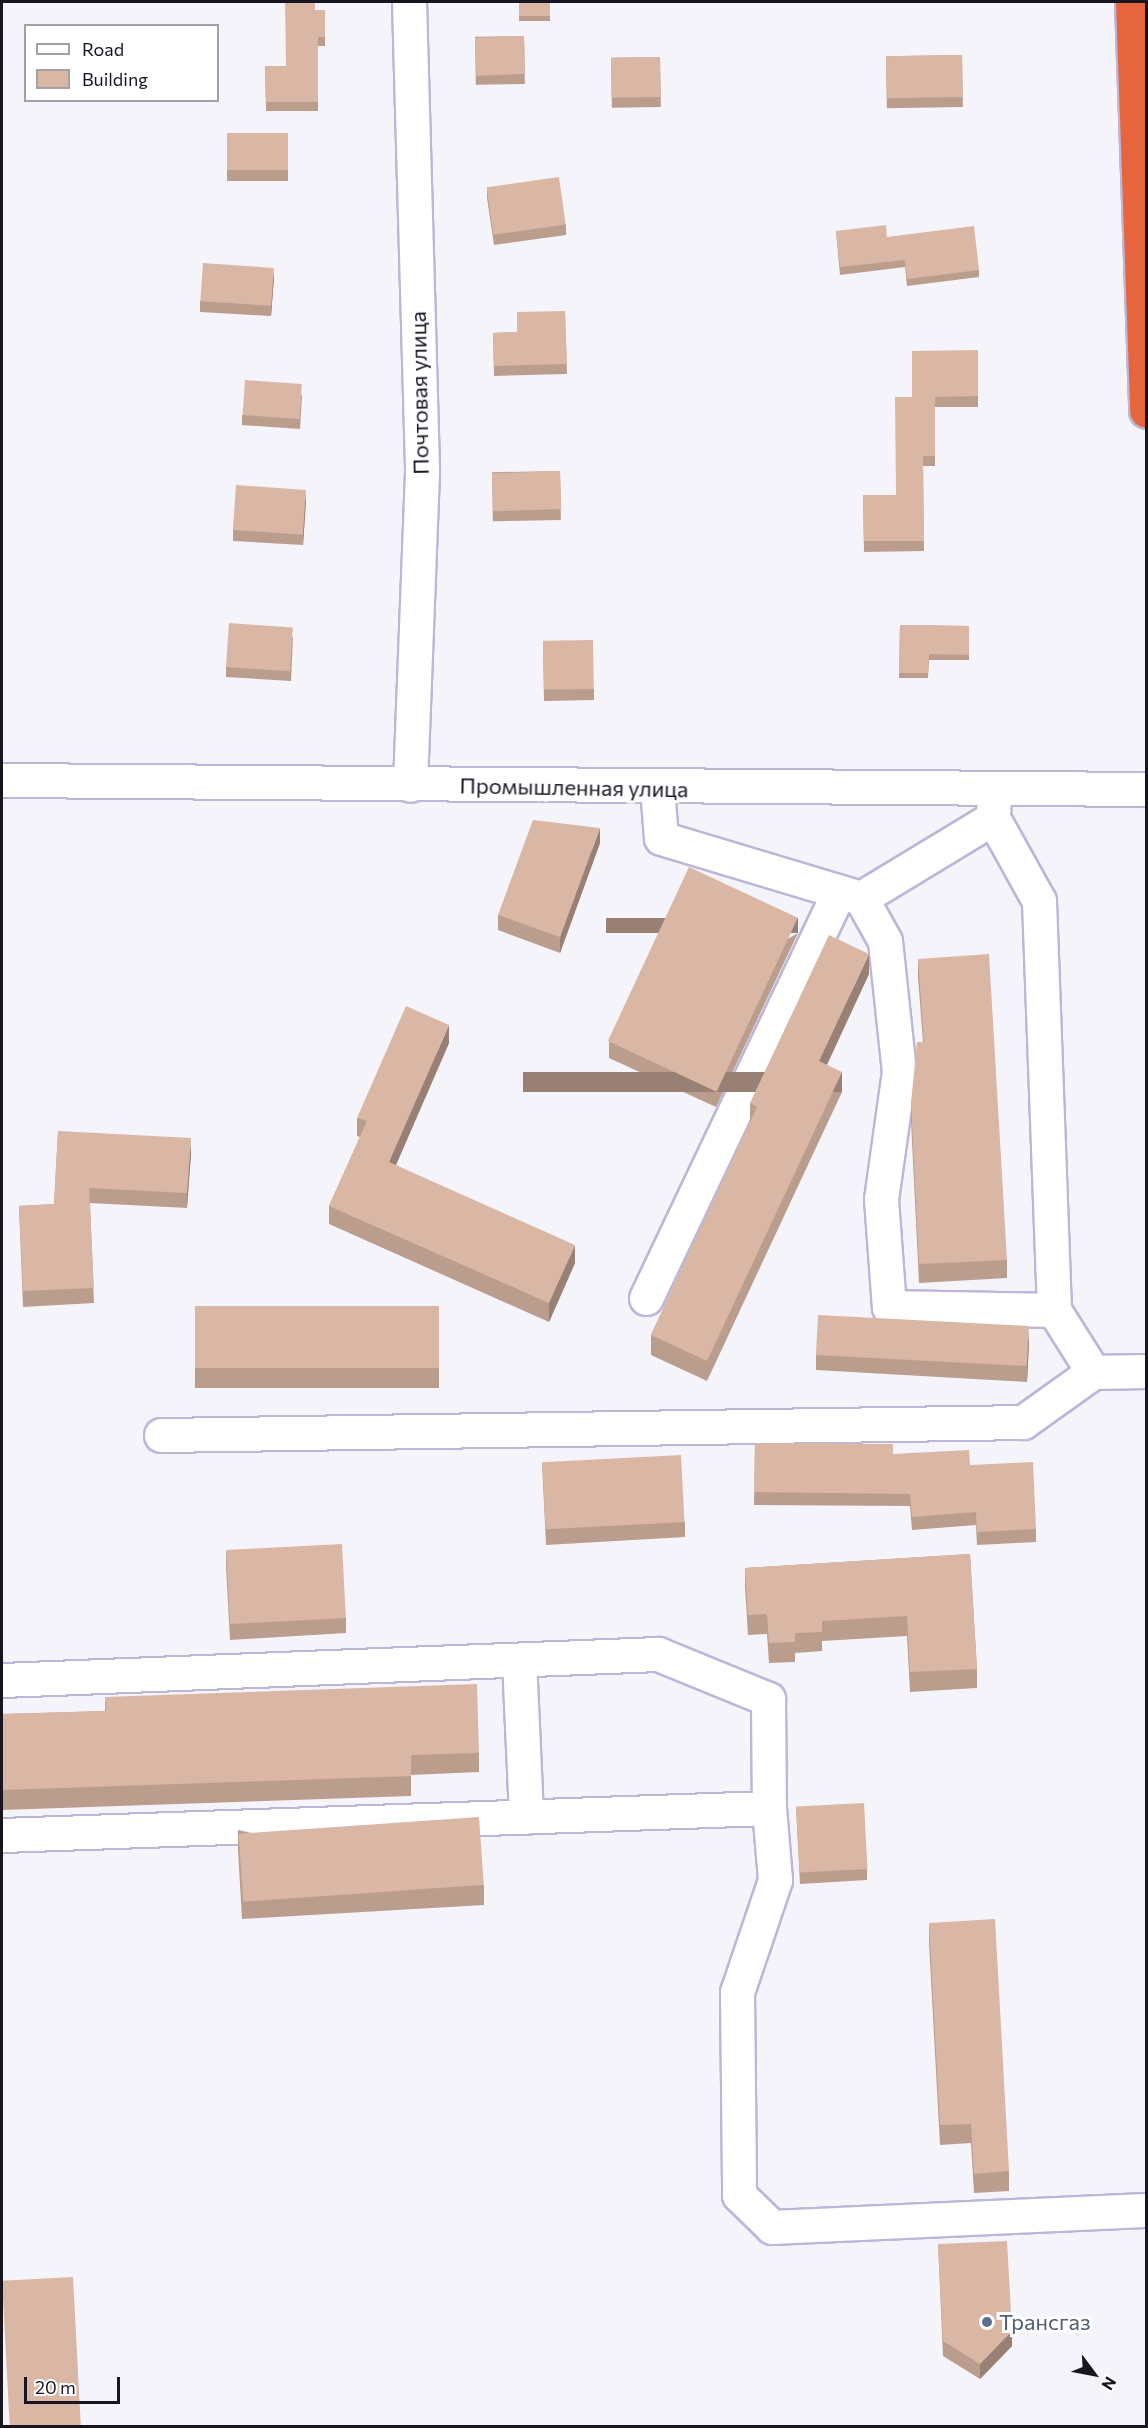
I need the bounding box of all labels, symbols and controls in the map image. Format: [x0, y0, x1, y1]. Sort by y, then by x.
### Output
legend [24, 24, 219, 102]
text: Road [82, 38, 124, 60]
text: Building [82, 68, 148, 90]
street label: Почтовая улица [404, 311, 434, 475]
street label: Промышленная улица [459, 772, 689, 802]
place label: Трансгаз [999, 2309, 1091, 2335]
marker: Трансгаз [980, 2315, 994, 2329]
north arrow [1064, 2344, 1124, 2404]
scale bar [27, 2365, 123, 2403]
text: N [1098, 2374, 1121, 2394]
text: 20 m [35, 2376, 76, 2398]

